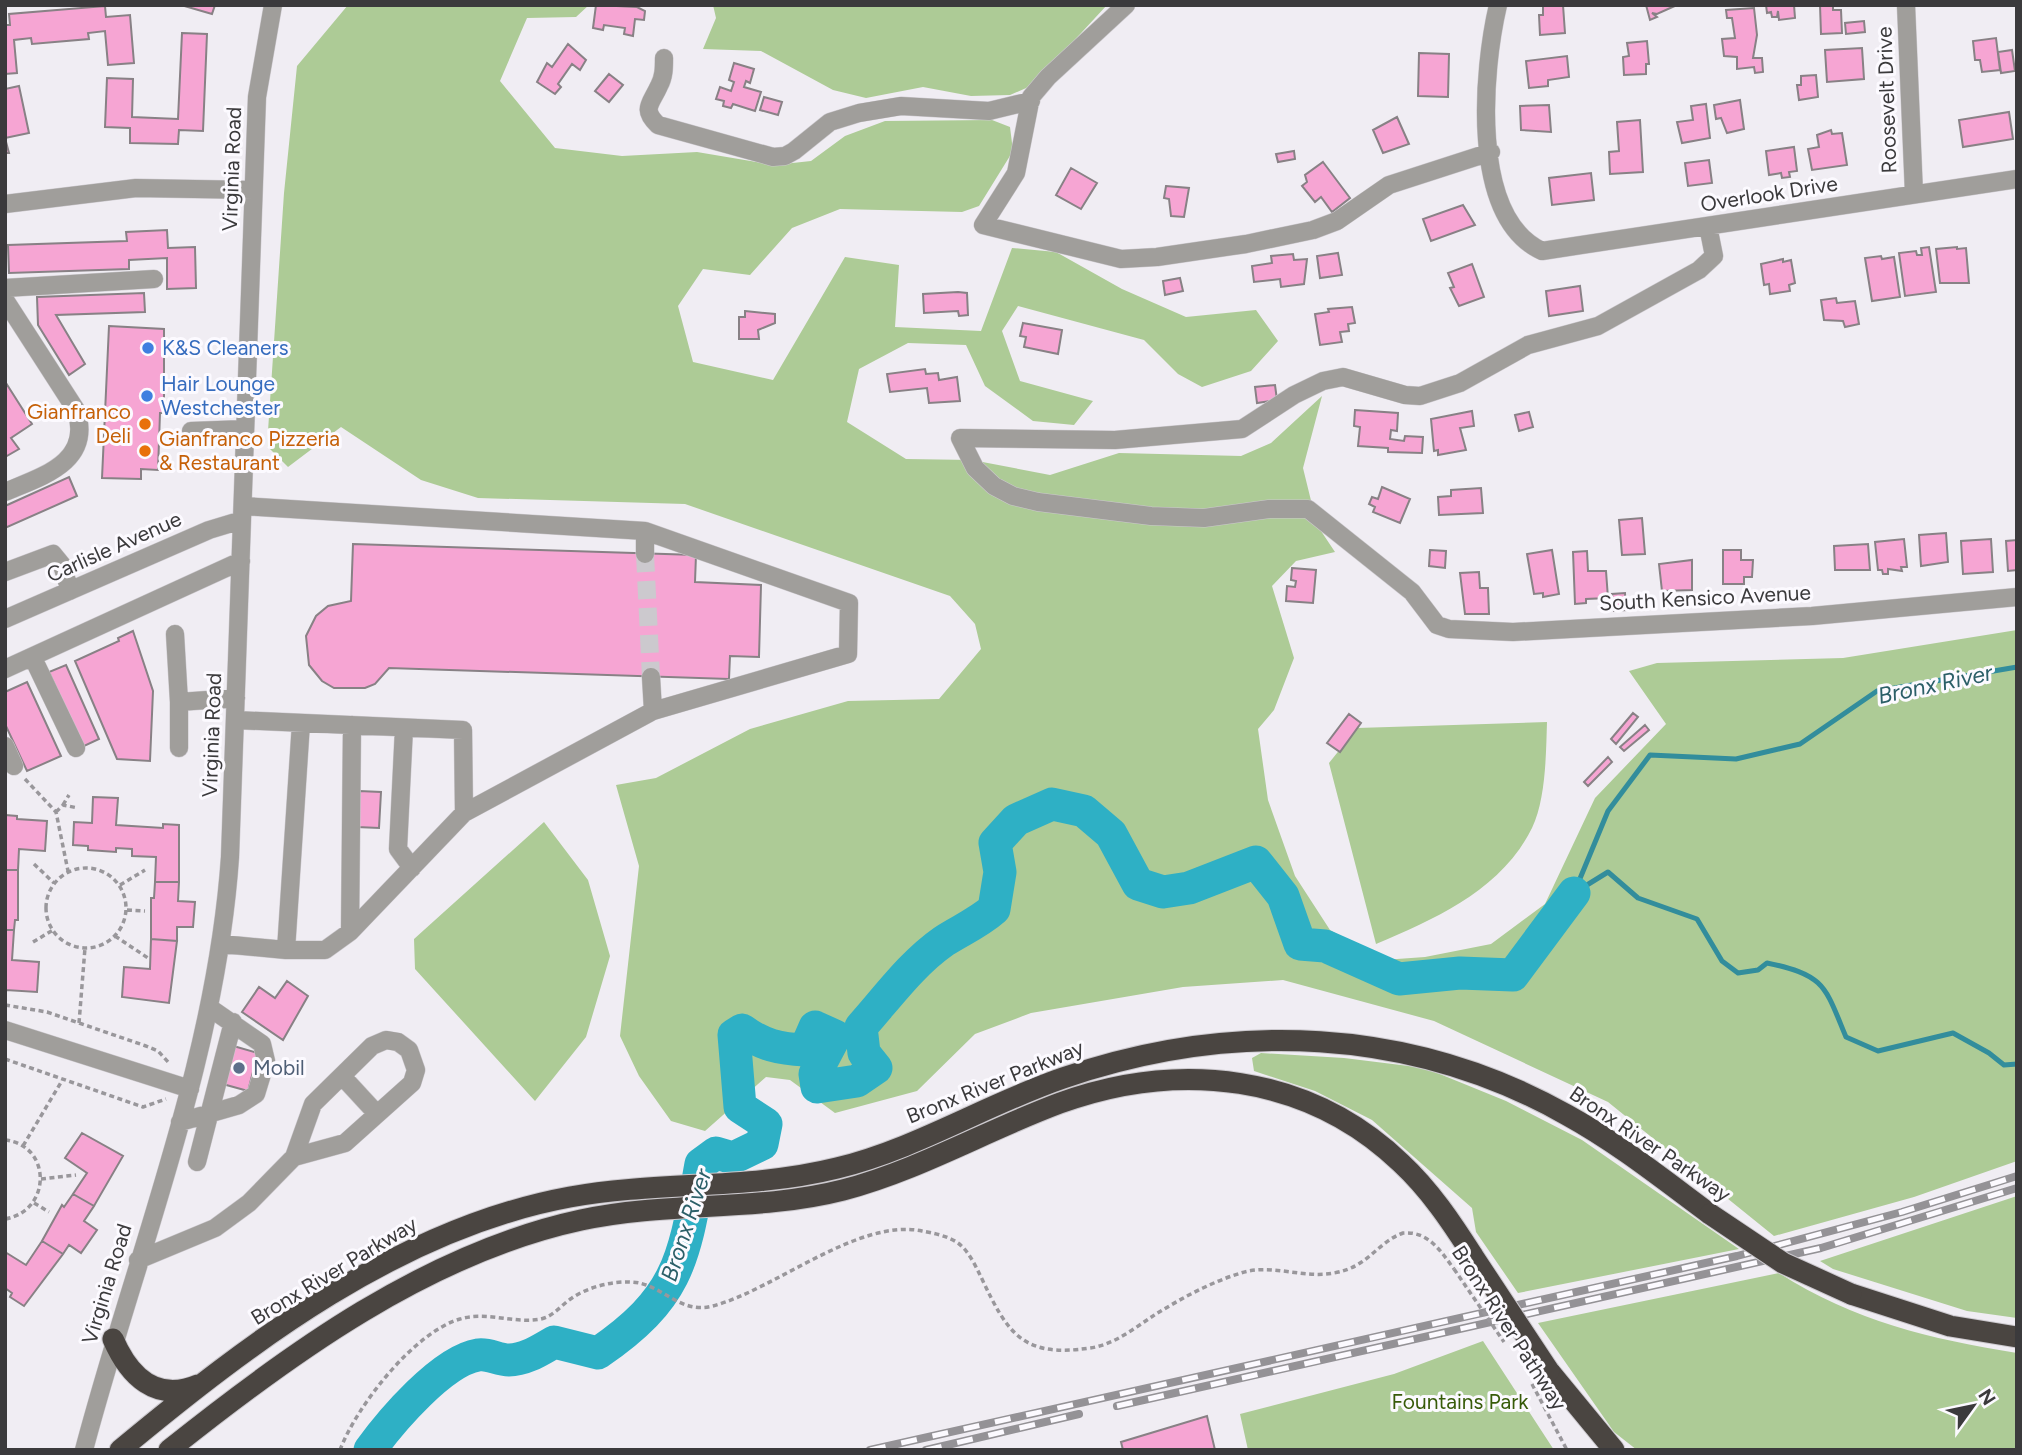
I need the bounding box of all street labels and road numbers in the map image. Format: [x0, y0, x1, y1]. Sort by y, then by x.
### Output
street label: Roosevelt Drive [1871, 26, 1902, 174]
street label: Virginia Road [217, 106, 246, 232]
street label: Overlook Drive [1699, 170, 1839, 217]
street label: Carlisle Avenue [43, 506, 185, 587]
street label: South Kensico Avenue [1599, 579, 1811, 616]
street label: Virginia Road [197, 672, 226, 798]
street label: Bronx River Parkway [902, 1035, 1087, 1129]
street label: Bronx River Parkway [1565, 1080, 1736, 1207]
street label: Bronx River Parkway [246, 1211, 421, 1330]
street label: Virginia Road [76, 1221, 137, 1347]
street label: Bronx River Pathway [1447, 1241, 1572, 1415]

